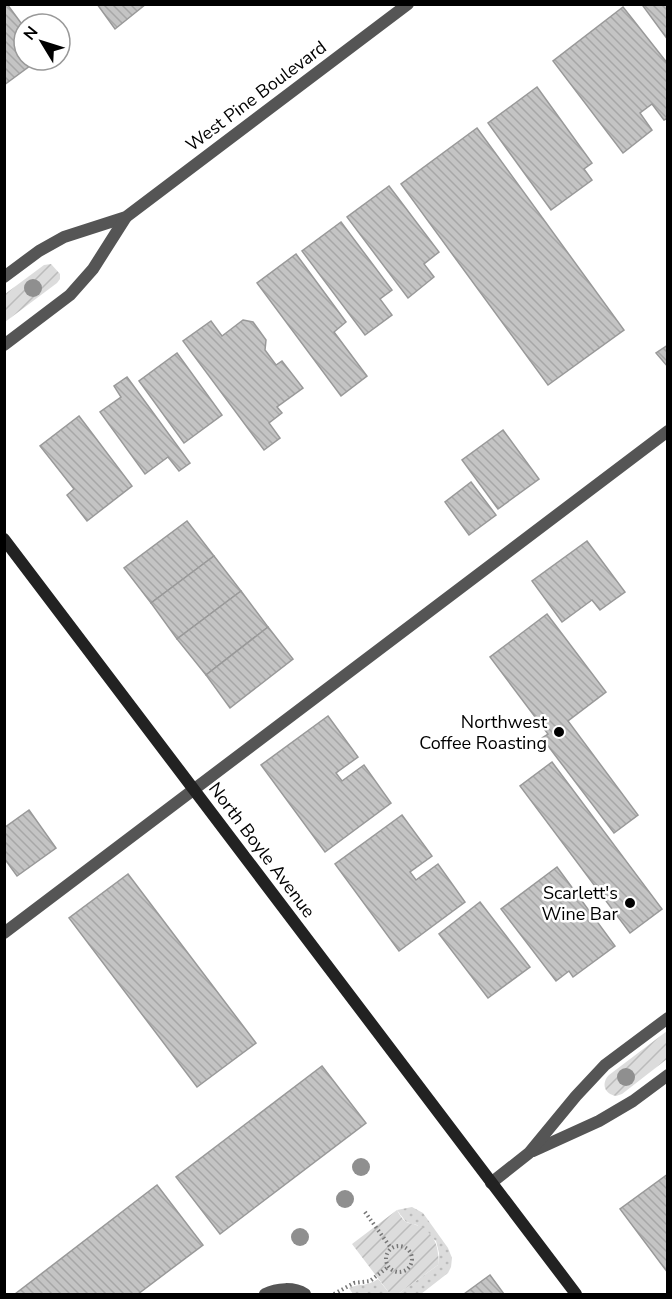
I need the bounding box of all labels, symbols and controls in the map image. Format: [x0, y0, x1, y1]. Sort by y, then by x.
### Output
north arrow [12, 12, 72, 72]
text: N [19, 22, 43, 45]
street label: West Pine Boulevard [181, 35, 331, 157]
place label: Northwest Coffee Roasting [419, 710, 548, 755]
marker: Northwest Coffee Roasting [552, 725, 566, 739]
street label: North Boyle Avenue [203, 778, 321, 922]
place label: Scarlett's Wine Bar [541, 881, 619, 926]
marker: Scarlett's Wine Bar [623, 896, 637, 910]

